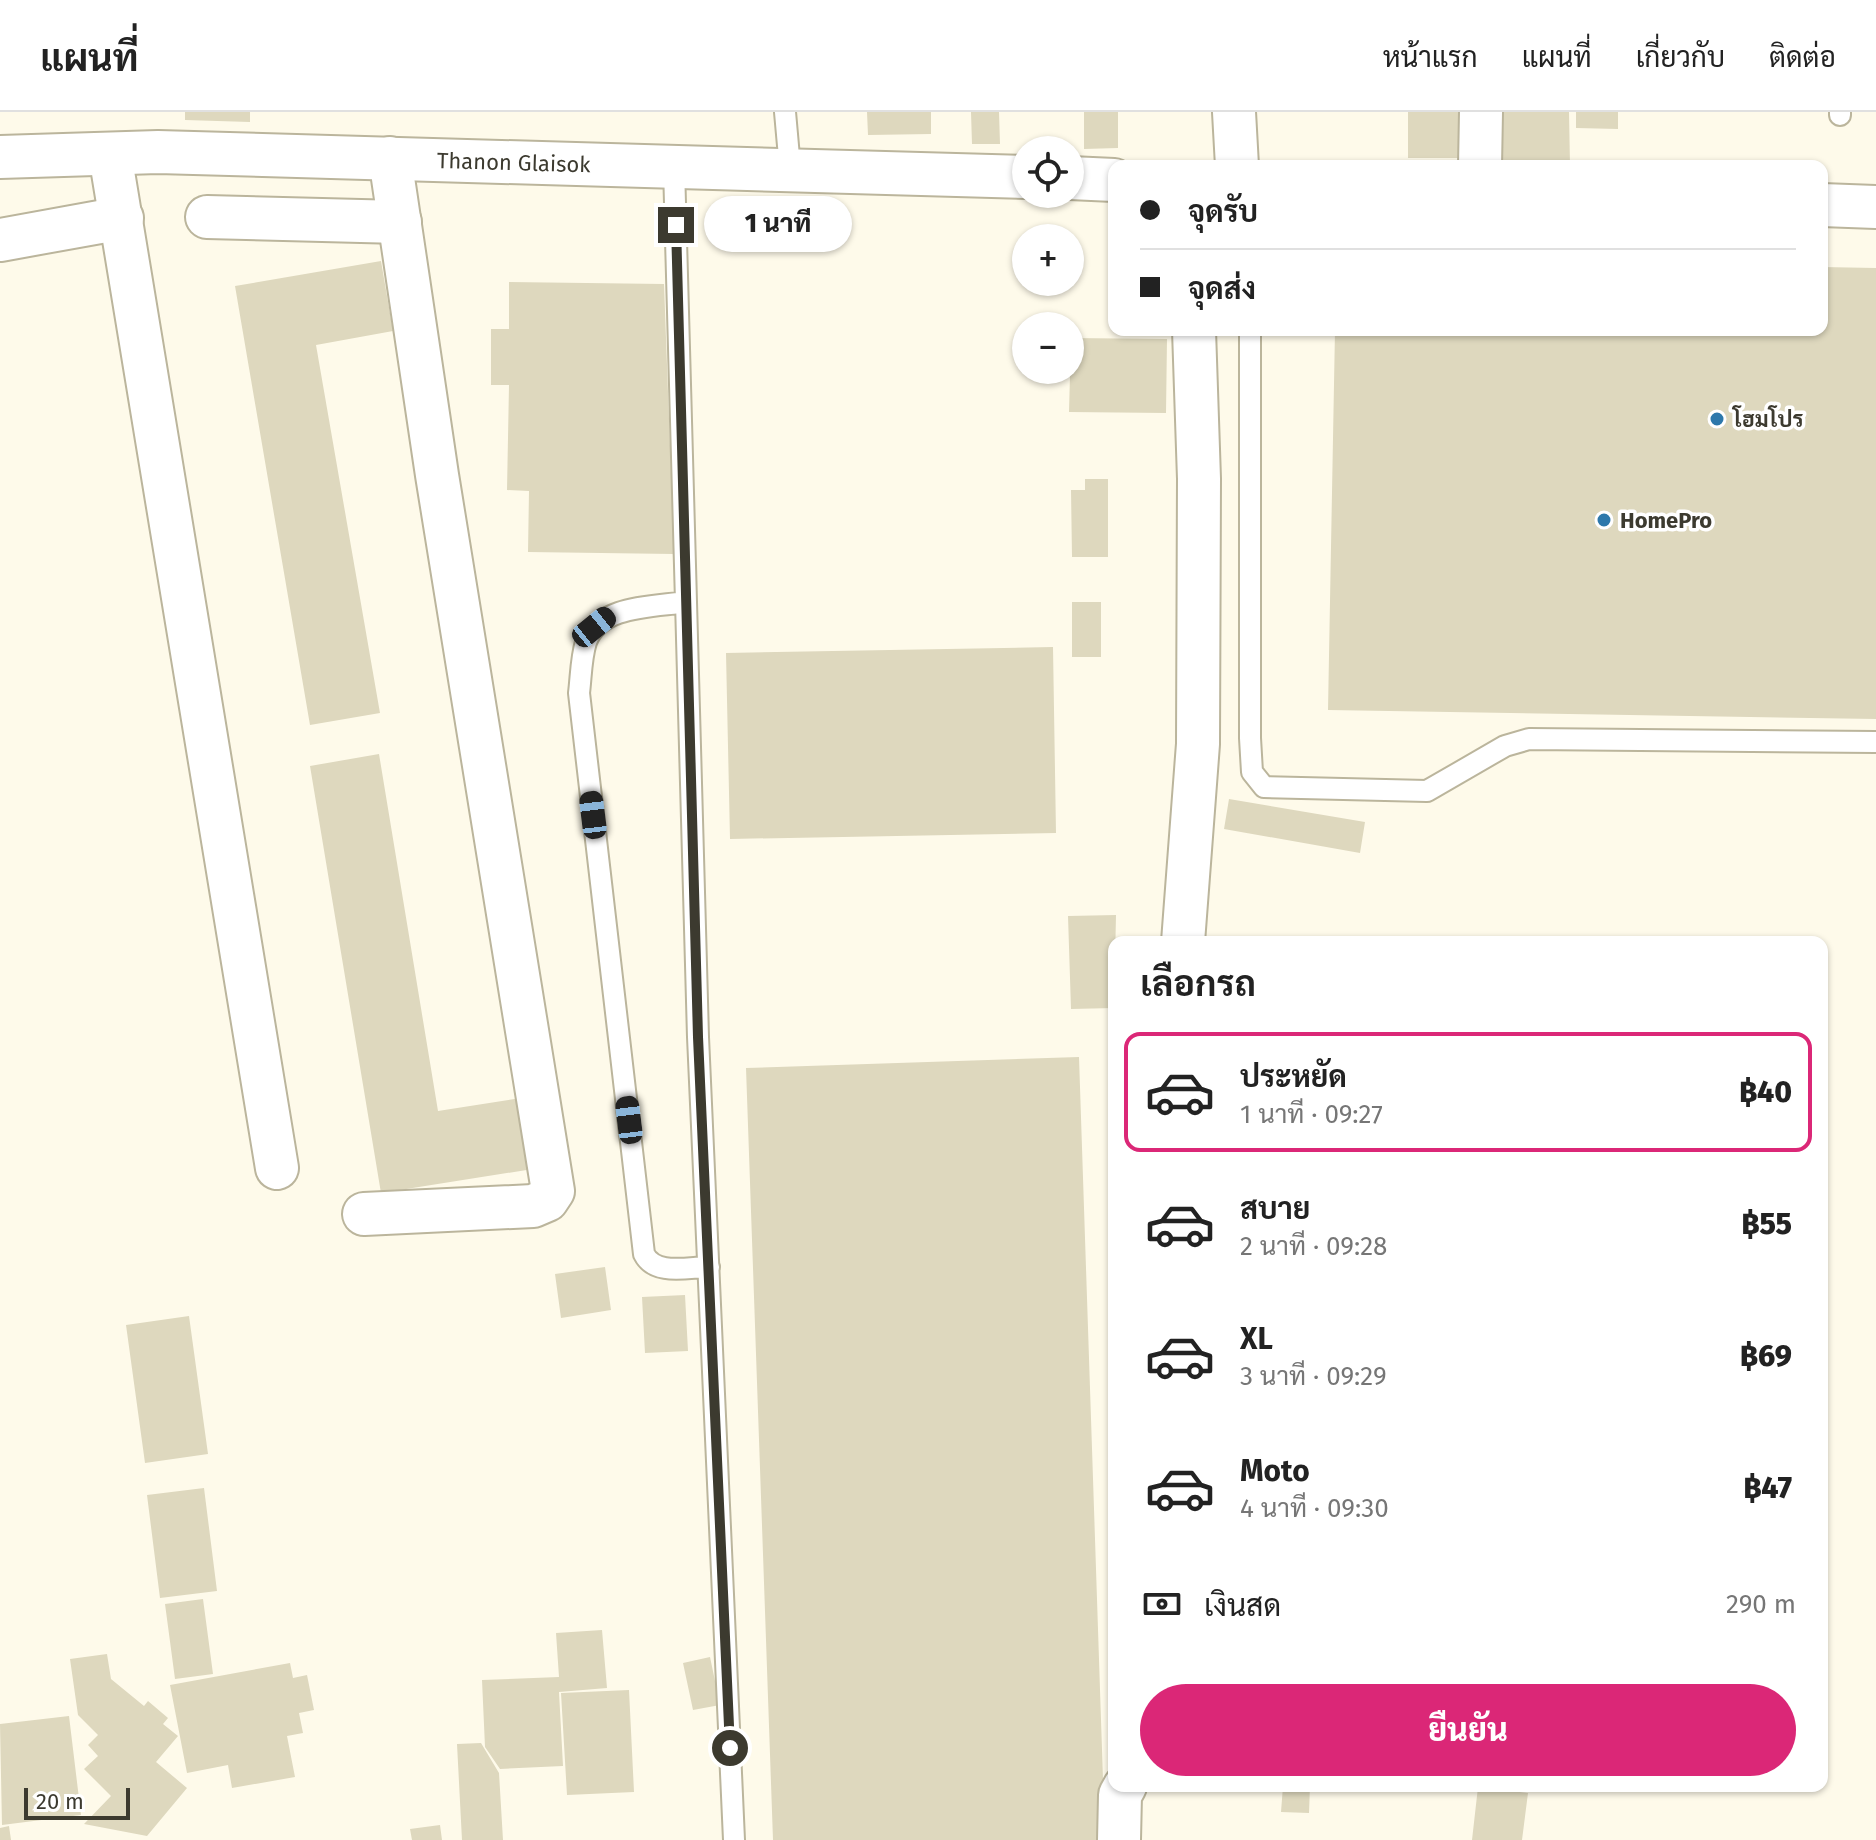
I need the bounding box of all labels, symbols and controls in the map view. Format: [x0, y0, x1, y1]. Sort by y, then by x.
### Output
text: แผนที่ [40, 35, 139, 81]
text: หน้าแรก [1383, 41, 1478, 74]
text: แผนที่ [1522, 41, 1592, 74]
text: เกี่ยวกับ [1636, 41, 1725, 74]
text: ติดต่อ [1769, 41, 1836, 74]
map controls [1012, 136, 1084, 384]
button: locate [1012, 136, 1084, 208]
street label: Thanon Glaisok [437, 147, 592, 178]
text: จุดรับ [1188, 194, 1258, 230]
callout: 1 นาที [704, 197, 852, 253]
route end [658, 207, 694, 243]
text: 1 นาที [745, 208, 811, 239]
button: + [1012, 224, 1084, 296]
text: จุดส่ง [1188, 271, 1256, 307]
button: − [1012, 312, 1084, 384]
place label: โฮมโปร [1731, 405, 1803, 433]
marker: โฮมโปร [1708, 410, 1726, 428]
place label: HomePro [1620, 507, 1712, 534]
marker: HomePro [1595, 511, 1613, 529]
car [568, 603, 620, 651]
car [578, 790, 608, 840]
text: เลือกรถ [1140, 962, 1256, 1006]
icon: car [1144, 1056, 1216, 1128]
text: ประหยัด [1240, 1059, 1347, 1095]
text: ฿40 [1739, 1074, 1792, 1110]
car [614, 1095, 644, 1145]
text: 1 นาที · 09:27 [1240, 1099, 1383, 1130]
icon: car [1144, 1188, 1216, 1260]
text: สบาย [1240, 1191, 1310, 1227]
text: ฿55 [1742, 1206, 1792, 1242]
text: 2 นาที · 09:28 [1240, 1231, 1387, 1262]
icon: car [1144, 1320, 1216, 1392]
text: XL [1240, 1321, 1273, 1357]
text: ฿69 [1740, 1338, 1792, 1374]
text: 3 นาที · 09:29 [1240, 1361, 1387, 1392]
icon: car [1144, 1452, 1216, 1524]
text: Moto [1240, 1453, 1310, 1489]
text: ฿47 [1744, 1470, 1792, 1506]
text: 4 นาที · 09:30 [1240, 1493, 1389, 1524]
icon: cash [1140, 1582, 1184, 1626]
text: เงินสด [1204, 1588, 1281, 1624]
text: 290 m [1726, 1589, 1796, 1620]
button: ยืนยัน [1140, 1684, 1796, 1776]
route start [712, 1730, 748, 1766]
scale bar [24, 1784, 130, 1820]
text: 20 m [36, 1788, 84, 1815]

